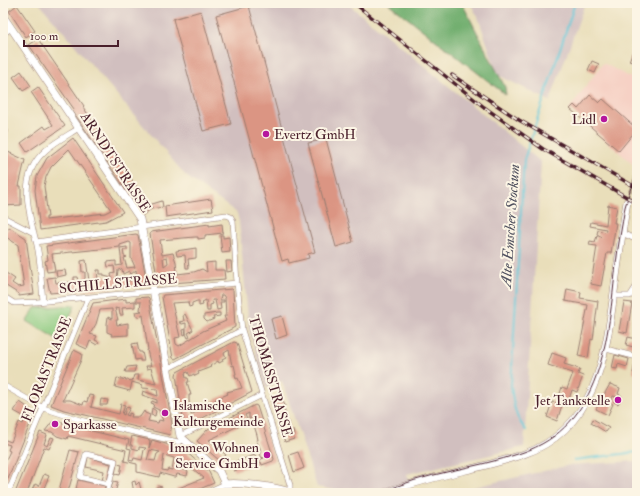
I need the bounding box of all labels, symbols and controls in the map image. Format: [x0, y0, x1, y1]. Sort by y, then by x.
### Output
scale bar [24, 22, 118, 48]
text: 100 m [30, 29, 59, 44]
street label: ARNDTSTRASSE [76, 108, 154, 216]
place label: Lidl [572, 111, 596, 128]
marker: Lidl [599, 114, 609, 124]
place label: Evertz GmbH [274, 126, 356, 143]
marker: Evertz GmbH [261, 129, 271, 139]
water label: Alte Emscher Stockum [497, 164, 524, 290]
street label: SCHILLSTRASSE [58, 270, 178, 297]
street label: THOMASSTRASSE [245, 313, 296, 439]
street label: FLORASTRASSE [18, 314, 75, 424]
place label: Jet Tankstelle [534, 392, 610, 409]
marker: Jet Tankstelle [613, 395, 623, 405]
place label: Islamische Kulturgemeinde [173, 397, 263, 430]
marker: Islamische Kulturgemeinde [160, 408, 170, 418]
place label: Sparkasse [63, 416, 117, 434]
marker: Sparkasse [50, 419, 60, 429]
place label: Immeo Wohnen Service GmbH [169, 439, 259, 472]
marker: Immeo Wohnen Service GmbH [262, 450, 272, 460]

